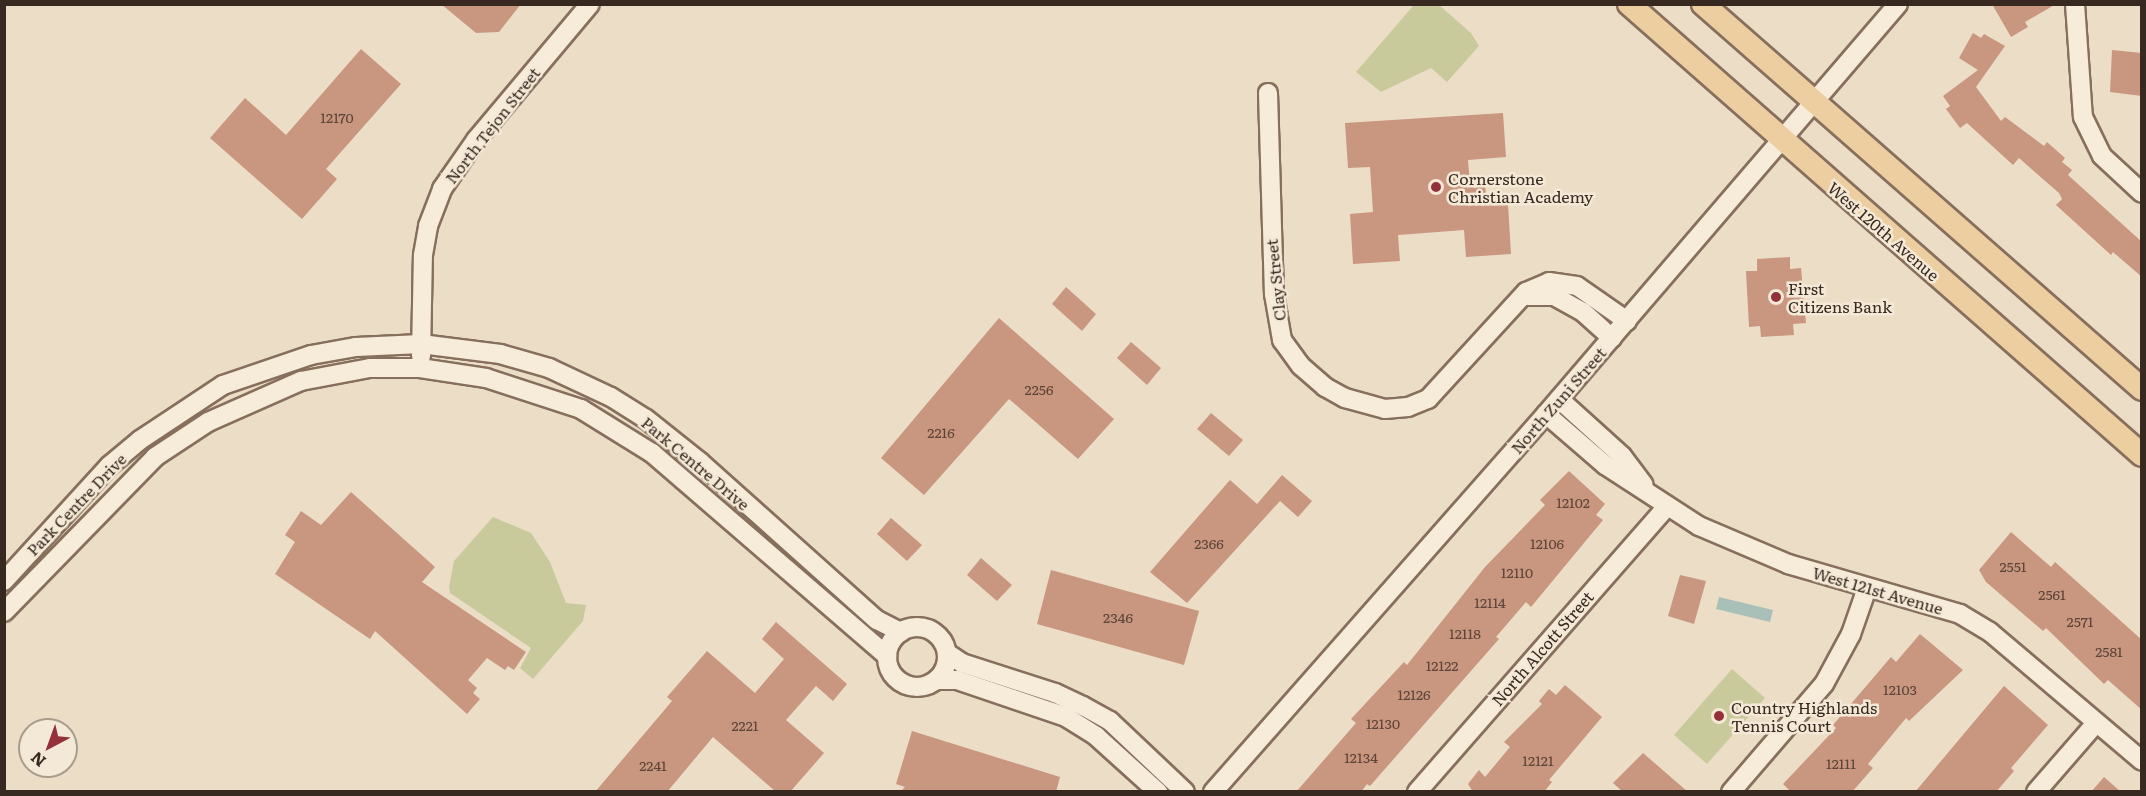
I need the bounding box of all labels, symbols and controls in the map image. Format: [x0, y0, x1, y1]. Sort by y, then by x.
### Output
street label: North Tejon Street [441, 63, 543, 187]
house number: 12170 [320, 109, 354, 125]
place label: Cornerstone Christian Academy [1448, 168, 1593, 206]
street label: West 120th Avenue [1824, 177, 1944, 285]
marker: Cornerstone Christian Academy [1429, 180, 1443, 194]
street label: Clay Street [1261, 238, 1289, 322]
place label: First Citizens Bank [1788, 278, 1892, 316]
marker: First Citizens Bank [1769, 290, 1783, 304]
street label: North Zuni Street [1506, 343, 1610, 457]
house number: 2256 [1025, 381, 1053, 397]
street label: Park Centre Drive [638, 412, 754, 514]
house number: 2216 [927, 424, 955, 440]
street label: Park Centre Drive [22, 449, 130, 559]
house number: 12102 [1556, 494, 1590, 510]
house number: 2366 [1194, 535, 1224, 551]
house number: 12106 [1530, 535, 1564, 551]
house number: 2551 [1999, 558, 2027, 574]
street label: West 121st Avenue [1811, 562, 1945, 618]
house number: 12110 [1501, 564, 1533, 580]
house number: 2561 [2038, 586, 2066, 602]
street label: North Alcott Street [1487, 587, 1597, 709]
house number: 12114 [1474, 594, 1506, 610]
house number: 2346 [1103, 609, 1133, 625]
house number: 2571 [2067, 613, 2093, 629]
house number: 12118 [1449, 625, 1481, 641]
house number: 2581 [2095, 643, 2123, 659]
house number: 12122 [1426, 657, 1458, 673]
house number: 12103 [1883, 681, 1917, 697]
house number: 12126 [1397, 686, 1431, 702]
place label: Country Highlands Tennis Court [1731, 697, 1877, 735]
marker: Country Highlands Tennis Court [1712, 709, 1726, 723]
house number: 12130 [1366, 715, 1400, 731]
house number: 2221 [732, 717, 758, 733]
north arrow [18, 718, 78, 778]
text: N [25, 747, 50, 774]
house number: 12134 [1344, 749, 1378, 765]
house number: 12121 [1522, 752, 1554, 768]
house number: 12111 [1826, 755, 1856, 771]
house number: 2241 [639, 757, 667, 773]

